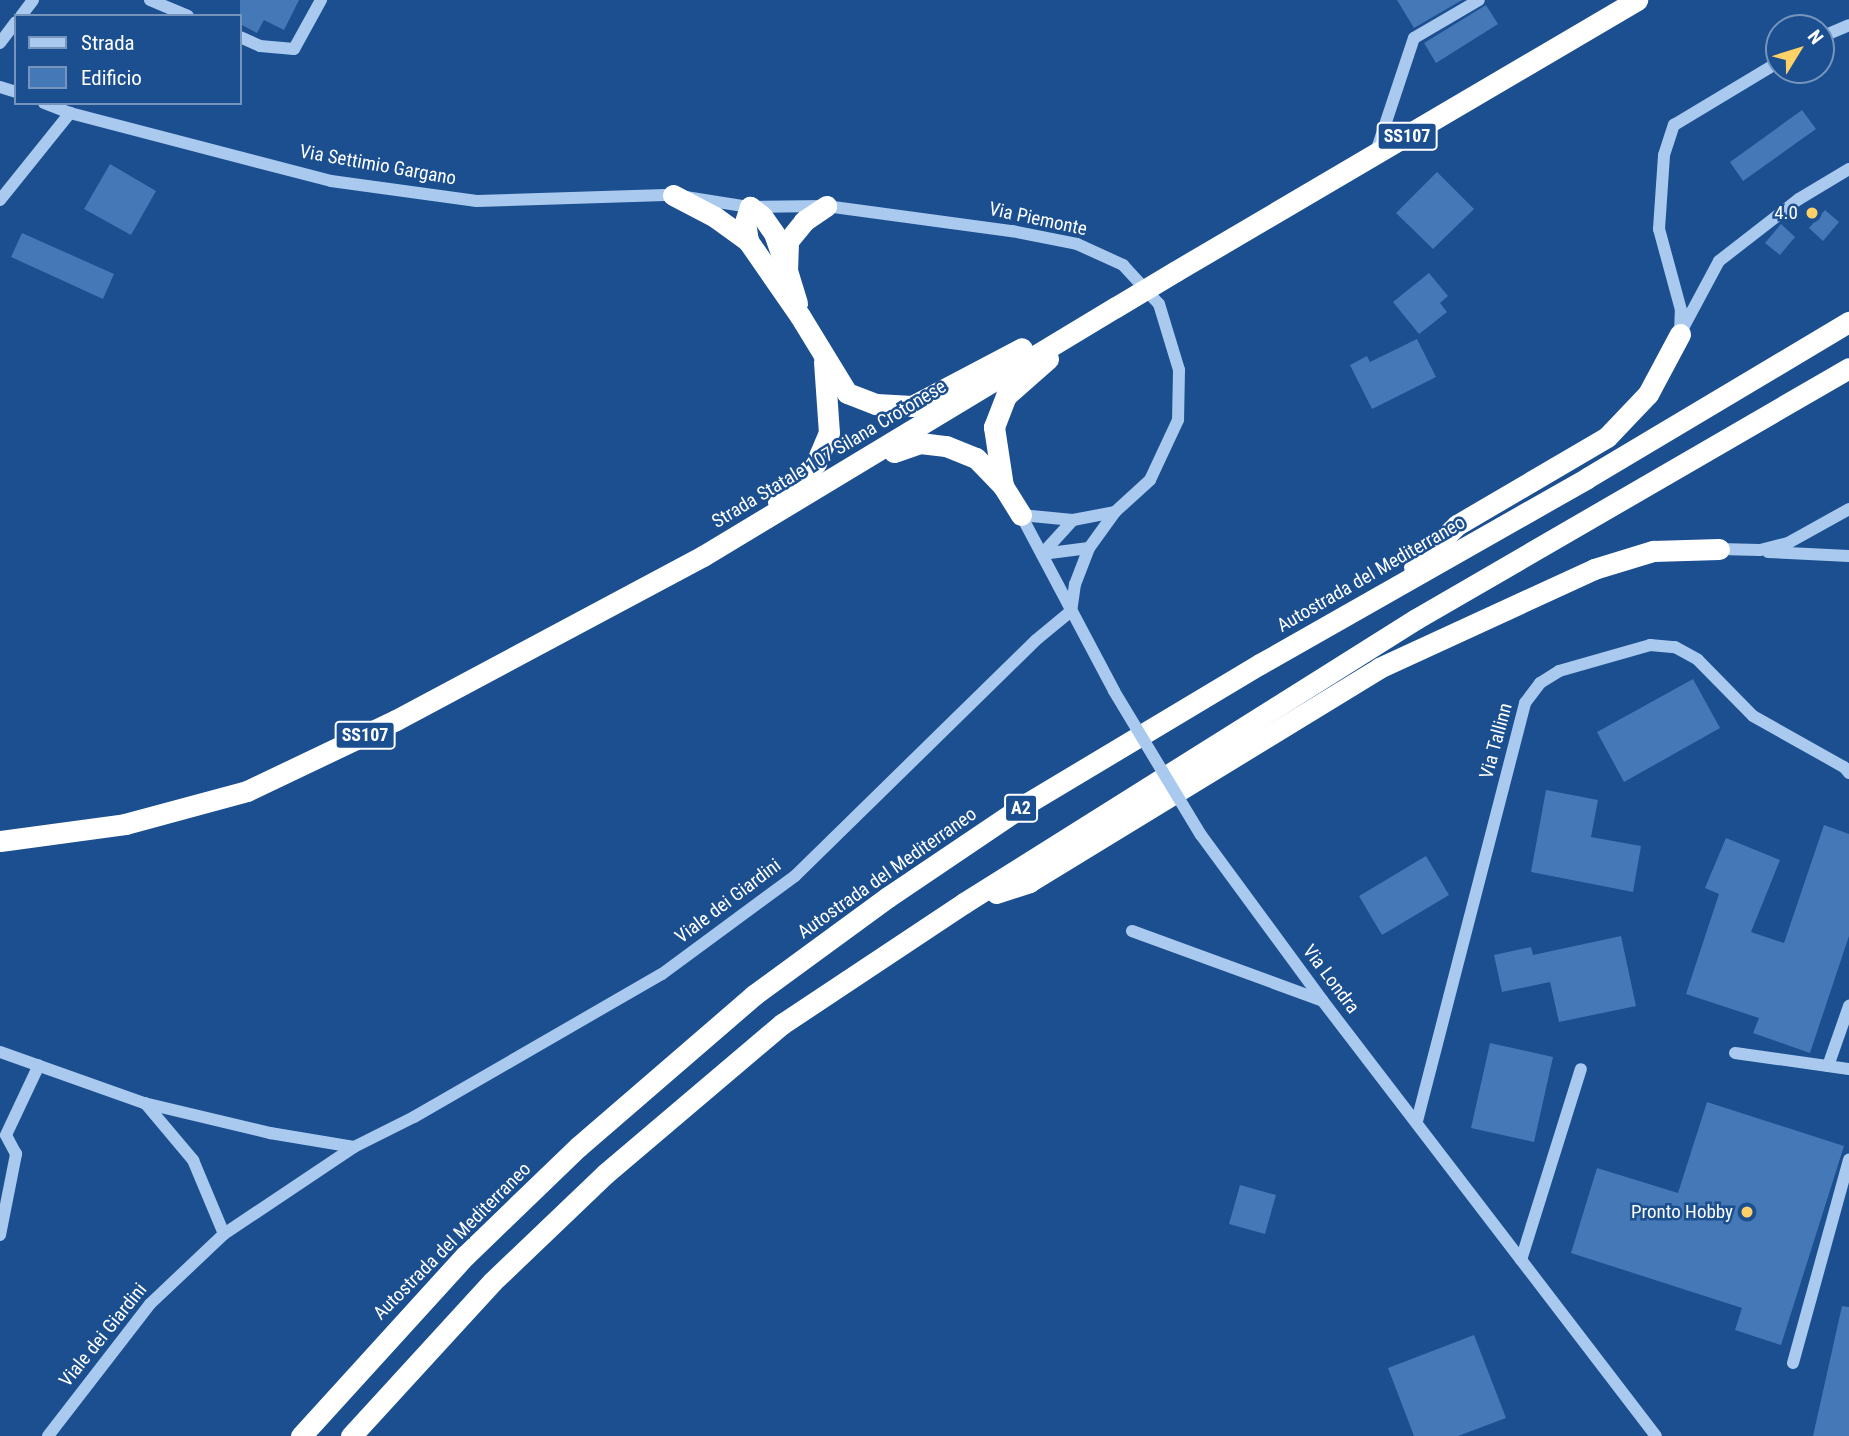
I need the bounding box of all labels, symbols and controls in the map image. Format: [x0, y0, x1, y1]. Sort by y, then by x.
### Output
legend [14, 14, 242, 105]
north arrow [1765, 14, 1835, 84]
text: N [1803, 25, 1828, 49]
text: Strada [81, 31, 135, 55]
text: Edificio [81, 66, 142, 90]
road number: SS107 [1376, 121, 1438, 150]
street label: Via Settimio Gargano [298, 140, 458, 190]
street label: Via Piemonte [987, 197, 1089, 241]
place label: 4.0 [1774, 202, 1798, 224]
marker: 4.0 [1804, 205, 1820, 221]
street label: Strada Statale 107 Silana Crotonese [708, 375, 950, 533]
street label: Autostrada del Mediterraneo [1273, 511, 1469, 637]
street label: Via Tallinn [1475, 700, 1517, 782]
road number: SS107 [334, 720, 396, 750]
road number: A2 [1004, 794, 1038, 822]
street label: Autostrada del Mediterraneo [793, 802, 981, 944]
street label: Viale dei Giardini [671, 854, 785, 948]
street label: Via Londra [1298, 940, 1364, 1018]
street label: Autostrada del Mediterraneo [369, 1158, 535, 1324]
place label: Pronto Hobby [1631, 1201, 1733, 1223]
marker: Pronto Hobby [1739, 1204, 1755, 1220]
street label: Viale dei Giardini [54, 1279, 152, 1391]

